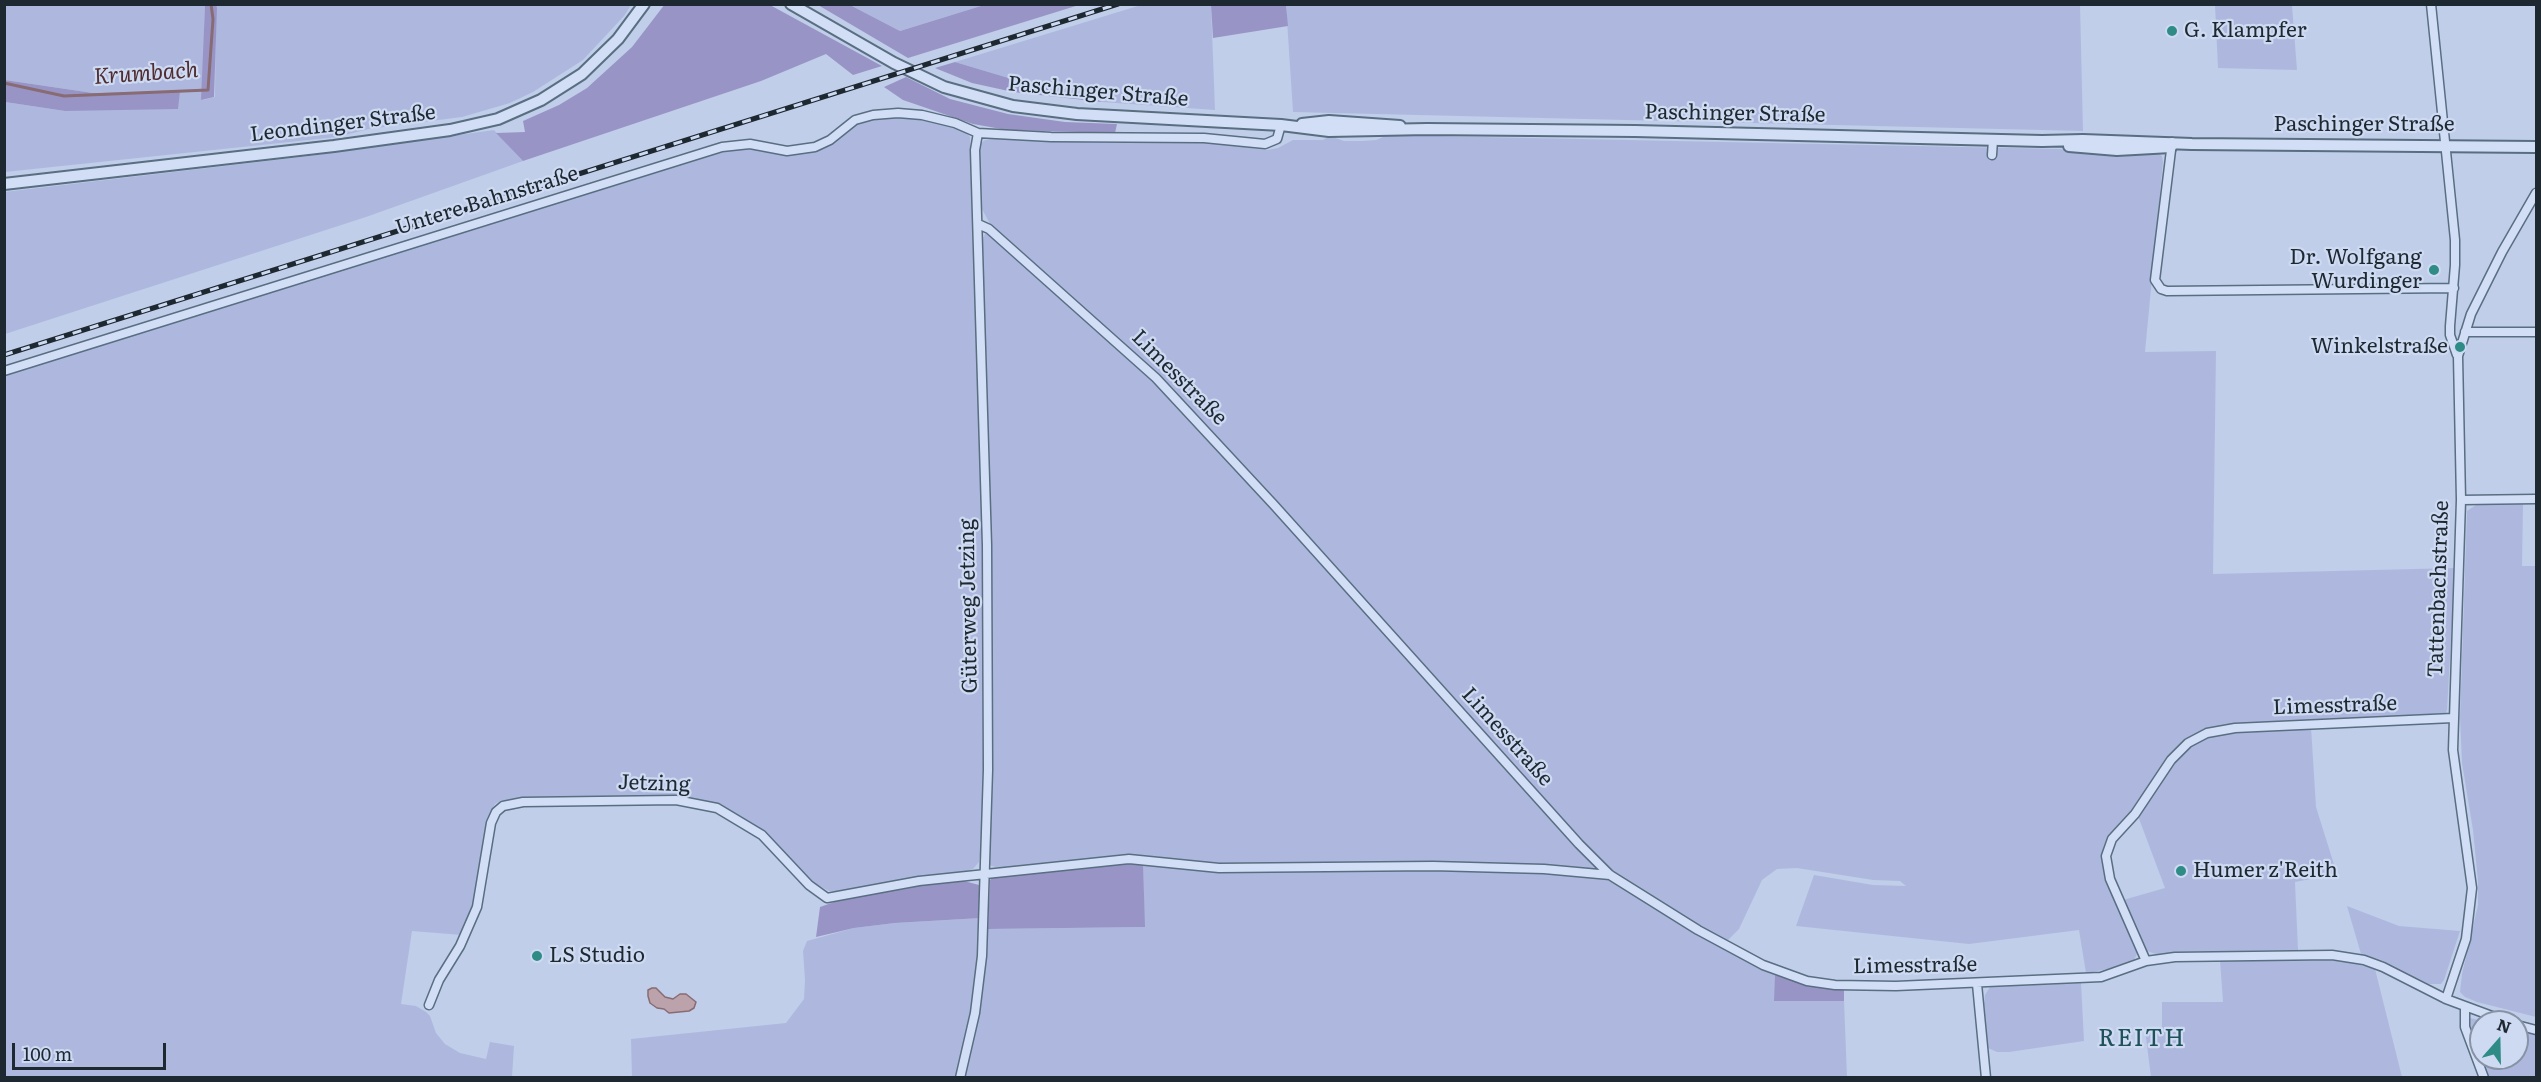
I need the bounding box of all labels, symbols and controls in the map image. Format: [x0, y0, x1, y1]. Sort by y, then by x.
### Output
place label: G. Klampfer [2184, 18, 2307, 44]
marker: G. Klampfer [2165, 24, 2179, 38]
water label: Krumbach [93, 57, 199, 91]
street label: Paschinger Straße [1007, 72, 1189, 112]
street label: Leondinger Straße [249, 100, 437, 148]
street label: Paschinger Straße [1644, 100, 1826, 128]
street label: Paschinger Straße [2273, 112, 2455, 138]
street label: Untere Bahnstraße [392, 161, 582, 241]
place label: Dr. Wolfgang Wurdinger [2289, 245, 2422, 295]
marker: Dr. Wolfgang Wurdinger [2427, 263, 2441, 277]
street label: Limesstraße [1126, 325, 1232, 431]
place label: Winkelstraße [2311, 334, 2448, 360]
marker: Winkelstraße [2453, 340, 2467, 354]
street label: Tattenbachstraße [2423, 500, 2455, 678]
street label: Güterweg Jetzing [955, 518, 983, 694]
street label: Limesstraße [1456, 682, 1558, 792]
street label: Limesstraße [2272, 691, 2398, 721]
street label: Jetzing [617, 770, 691, 798]
place label: Humer z'Reith [2193, 858, 2338, 884]
marker: Humer z'Reith [2174, 864, 2188, 878]
place label: LS Studio [549, 943, 645, 969]
marker: LS Studio [530, 949, 544, 963]
street label: Limesstraße [1853, 952, 1977, 980]
north arrow [2469, 1010, 2529, 1070]
text: N [2494, 1011, 2515, 1039]
district label: REITH [2098, 1025, 2186, 1053]
scale bar [15, 1031, 170, 1069]
text: 100 m [23, 1040, 72, 1067]

